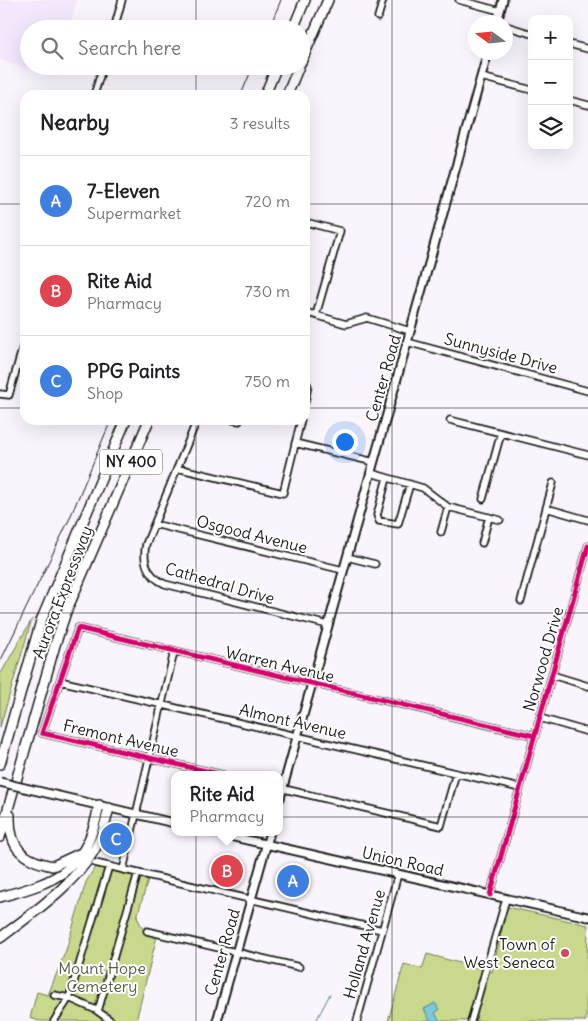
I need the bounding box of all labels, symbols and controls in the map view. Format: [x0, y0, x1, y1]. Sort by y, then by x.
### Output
north arrow [468, 15, 513, 60]
map controls [528, 15, 573, 150]
button: + [528, 15, 573, 60]
search box [20, 20, 310, 75]
icon: search [38, 34, 66, 62]
text: Search here [78, 36, 181, 60]
button: − [528, 60, 573, 105]
button: layers [528, 105, 573, 150]
text: Nearby [40, 109, 110, 136]
text: 3 results [230, 113, 290, 133]
text: 7-Eleven [87, 179, 160, 203]
text: A [51, 191, 61, 211]
text: 720 m [245, 191, 290, 211]
text: Supermarket [87, 203, 181, 223]
text: Rite Aid [87, 269, 152, 293]
text: B [51, 281, 61, 301]
text: 730 m [245, 281, 290, 301]
text: Pharmacy [87, 293, 162, 313]
street label: Sunnyside Drive [442, 328, 560, 378]
street label: Center Road [361, 332, 405, 424]
text: PPG Paints [87, 359, 180, 383]
text: C [51, 371, 61, 391]
text: 750 m [245, 371, 290, 391]
text: Shop [87, 383, 123, 403]
your location [332, 429, 358, 455]
road number: NY 400 [100, 450, 162, 474]
street label: Osgood Avenue [195, 511, 309, 557]
street label: Aurora Expressway [27, 523, 97, 661]
street label: Cathedral Drive [163, 558, 277, 608]
street label: Norwood Drive [518, 604, 568, 714]
street label: Warren Avenue [224, 642, 336, 686]
street label: Almont Avenue [238, 699, 348, 743]
street label: Fremont Avenue [61, 715, 181, 761]
popup [171, 771, 283, 836]
text: Rite Aid [190, 782, 255, 806]
text: Pharmacy [190, 806, 264, 826]
pin: C [100, 820, 132, 858]
street label: Union Road [360, 842, 446, 880]
pin: B [211, 852, 243, 890]
pin: A [277, 862, 309, 900]
street label: Holland Avenue [339, 887, 389, 1001]
street label: Center Road [200, 906, 244, 998]
place label: Town of West Seneca [463, 934, 556, 972]
marker: Town of West Seneca [559, 947, 571, 959]
park label: Mount Hope Cemetery [58, 958, 146, 996]

